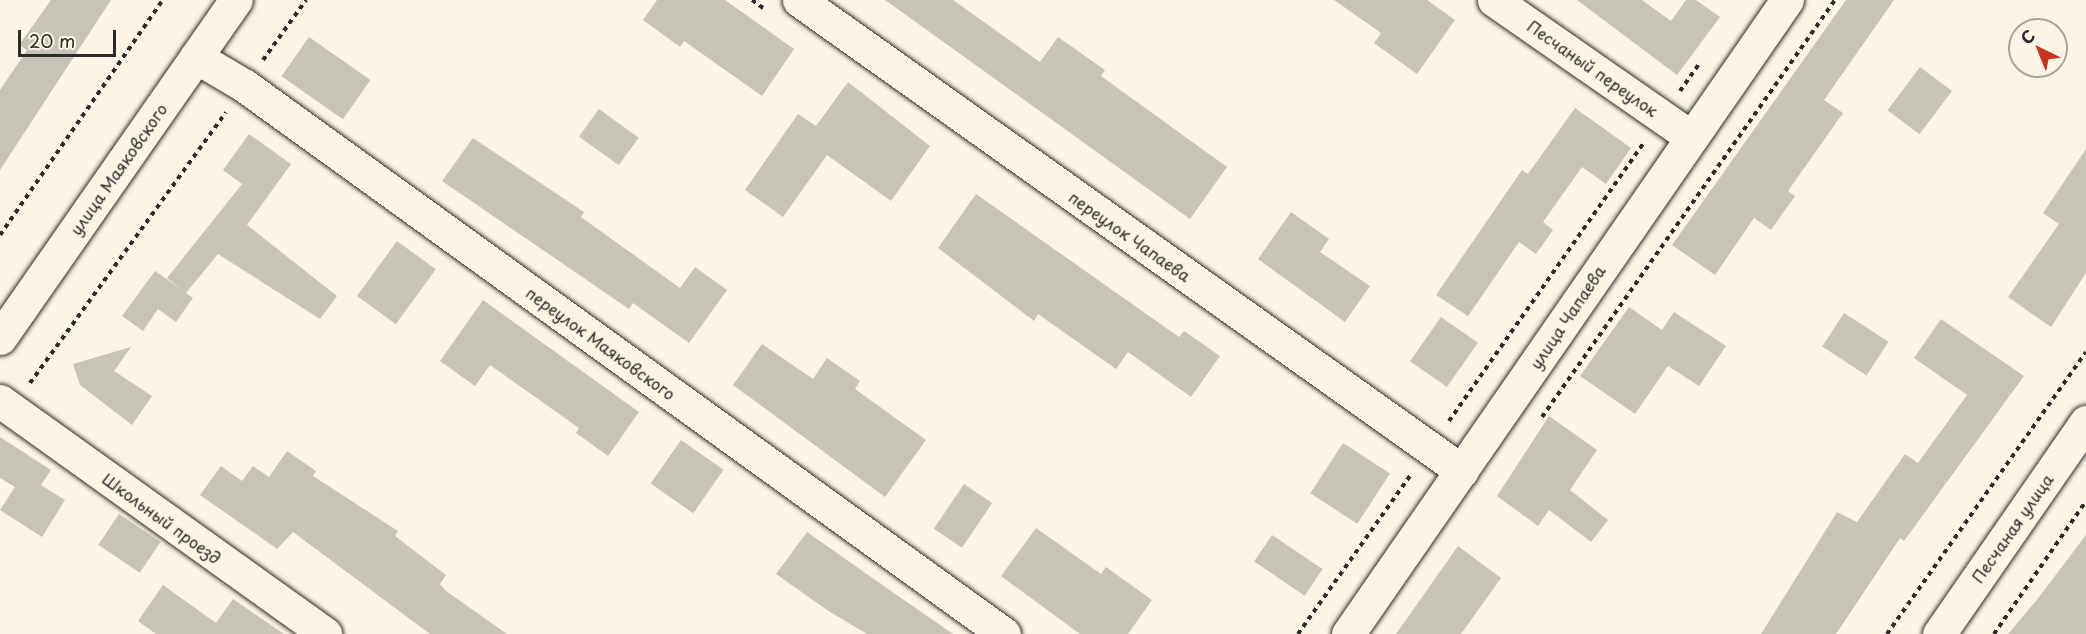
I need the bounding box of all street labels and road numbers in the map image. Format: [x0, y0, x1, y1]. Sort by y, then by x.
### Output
street label: Песчаный переулок [1524, 16, 1662, 120]
street label: улица Маяковского [65, 99, 171, 239]
street label: переулок Чапаева [1065, 187, 1195, 285]
street label: улица Чапаева [1525, 261, 1609, 373]
street label: переулок Маяковского [522, 282, 680, 404]
street label: Школьный проезд [99, 469, 225, 567]
street label: Песчаная улица [1967, 470, 2057, 586]

